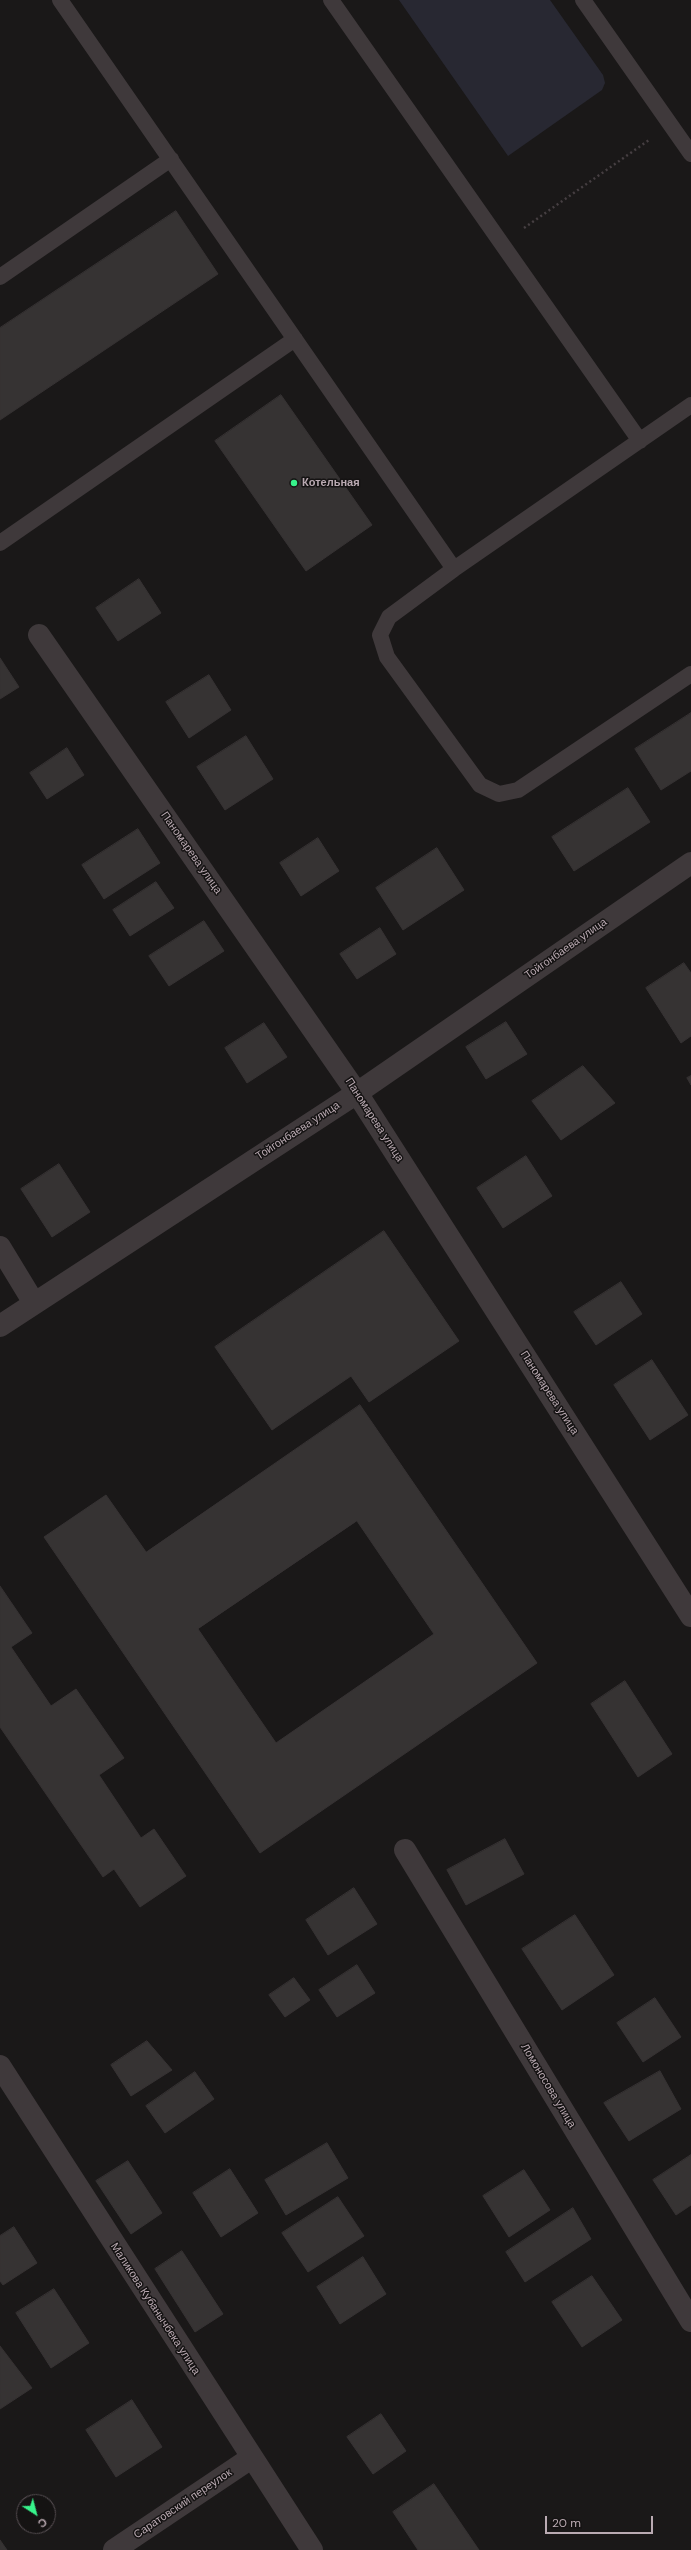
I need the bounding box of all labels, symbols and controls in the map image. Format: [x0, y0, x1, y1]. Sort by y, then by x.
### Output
place label: Котельная [302, 476, 360, 490]
marker: Котельная [289, 478, 299, 488]
street label: Паномарева улица [158, 809, 224, 897]
street label: Тойгонбаева улица [522, 916, 610, 982]
street label: Паномарева улица [342, 1076, 406, 1164]
street label: Тойгонбаева улица [254, 1099, 342, 1163]
street label: Паномарева улица [517, 1349, 581, 1437]
street label: Ломоносова улица [518, 2041, 578, 2131]
street label: Маликова Кубанычбека улица [107, 2241, 203, 2377]
street label: Саратовский переулок [131, 2466, 235, 2542]
north arrow [16, 2494, 56, 2534]
scale bar [547, 2508, 655, 2534]
text: С [35, 2515, 50, 2531]
text: 20 m [552, 2515, 581, 2531]

